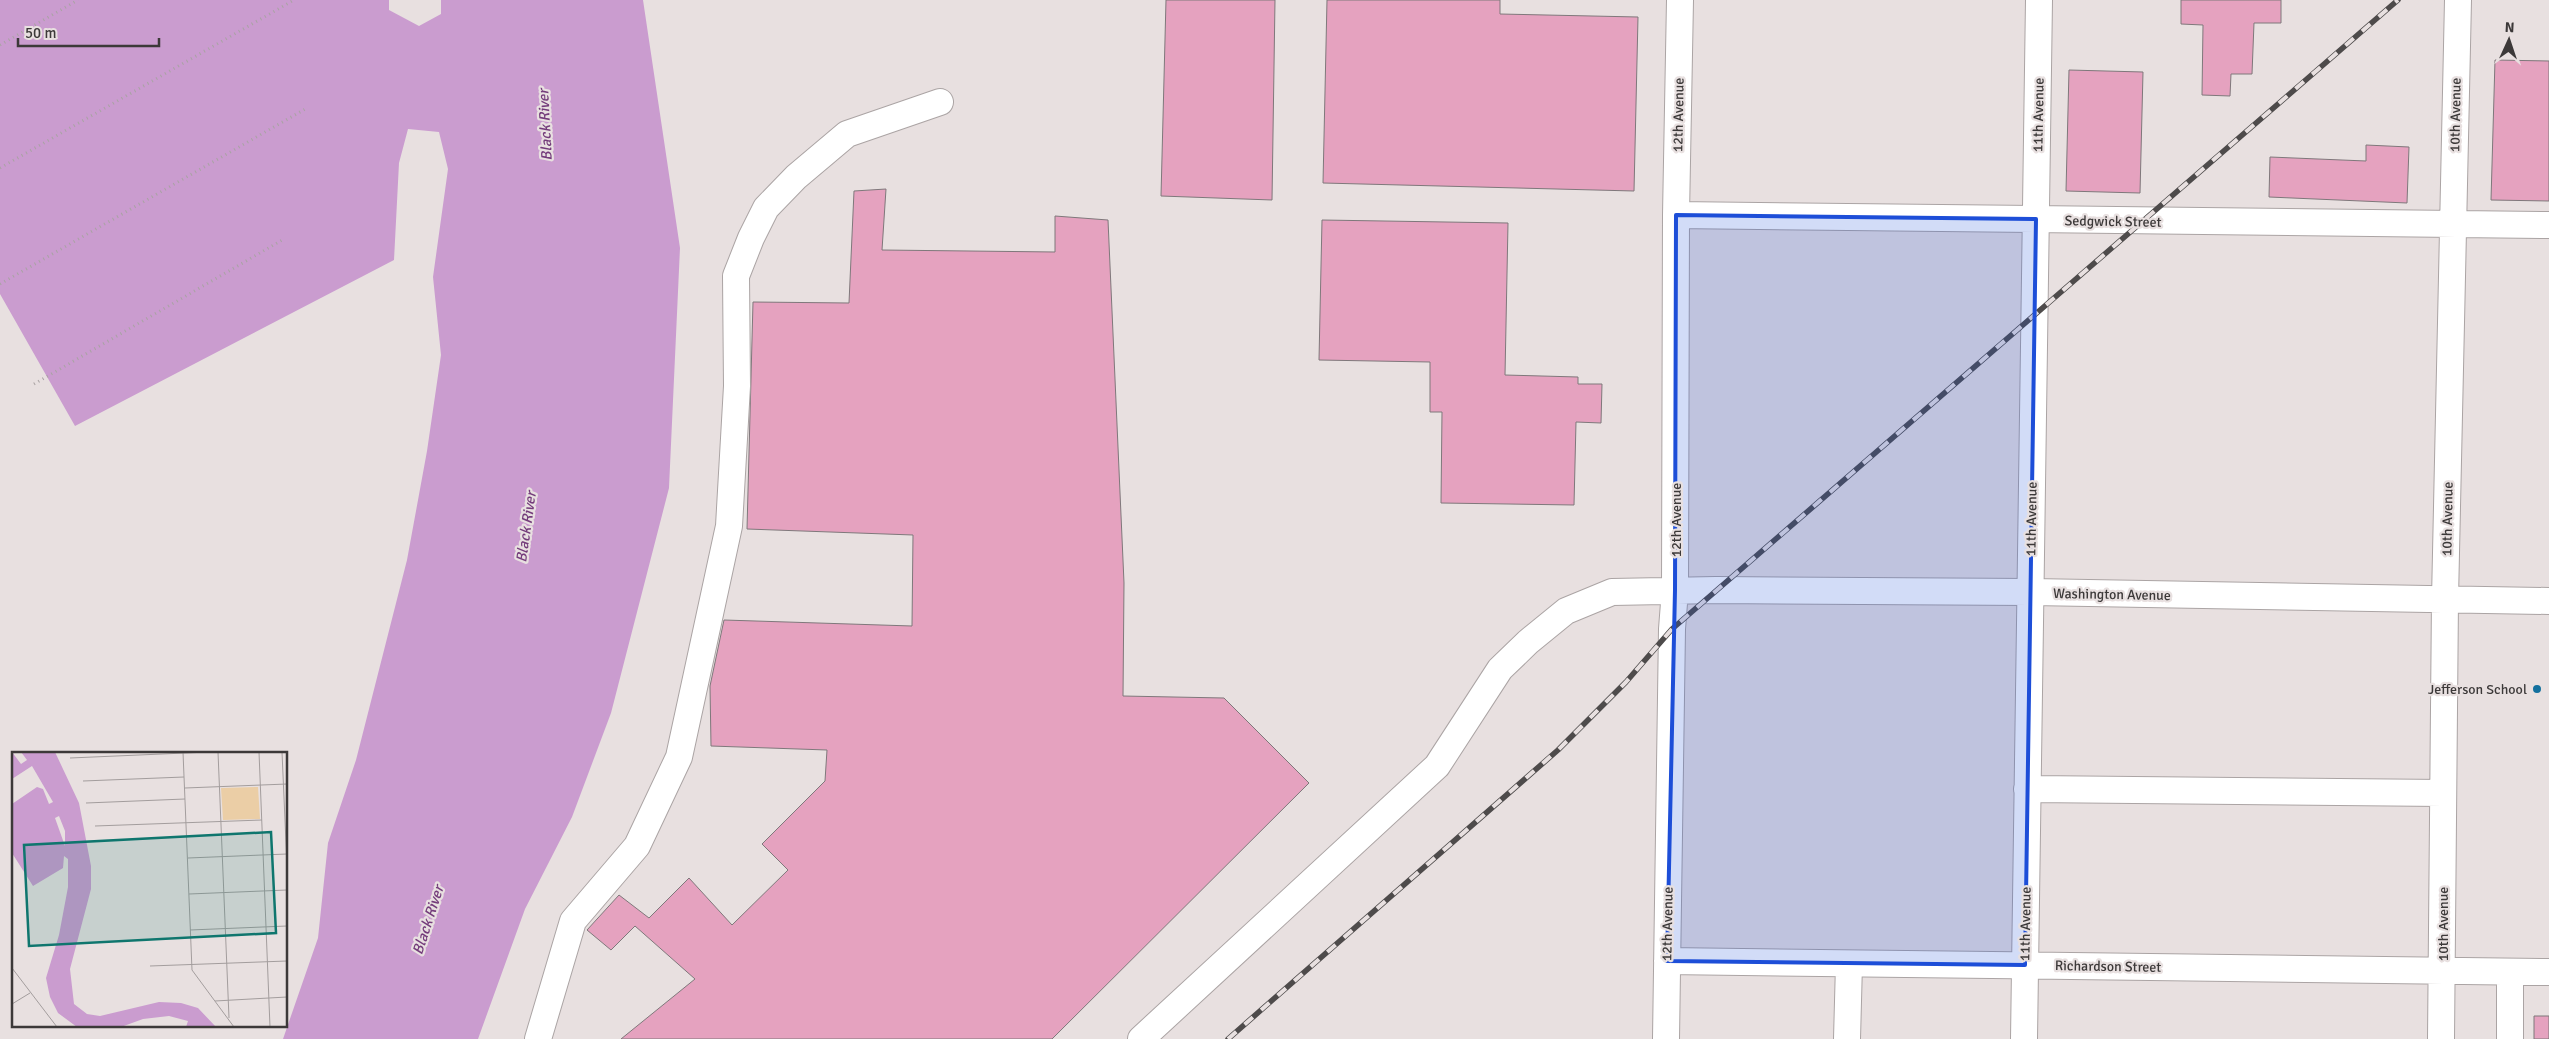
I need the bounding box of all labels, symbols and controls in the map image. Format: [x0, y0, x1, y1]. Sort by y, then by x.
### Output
scale bar [18, 15, 159, 47]
north arrow [2484, 15, 2534, 65]
text: N [2504, 19, 2515, 36]
text: 50 m [25, 24, 56, 42]
street label: 12th Avenue [1669, 78, 1688, 152]
street label: 11th Avenue [2029, 78, 2048, 152]
street label: 10th Avenue [2446, 78, 2465, 152]
water label: Black River [534, 86, 556, 161]
street label: Sedgwick Street [2064, 212, 2162, 231]
street label: 11th Avenue [2022, 482, 2041, 556]
street label: 10th Avenue [2438, 482, 2457, 556]
street label: 12th Avenue [1668, 483, 1685, 557]
water label: Black River [512, 488, 540, 564]
street label: Washington Avenue [2053, 585, 2171, 604]
place label: Jefferson School [2428, 681, 2527, 698]
marker: Jefferson School [2531, 683, 2543, 695]
inset map [12, 752, 288, 1026]
water label: Black River [408, 881, 448, 957]
street label: 12th Avenue [1658, 887, 1677, 961]
street label: 11th Avenue [2016, 887, 2035, 961]
street label: 10th Avenue [2435, 887, 2452, 961]
street label: Richardson Street [2055, 957, 2162, 976]

